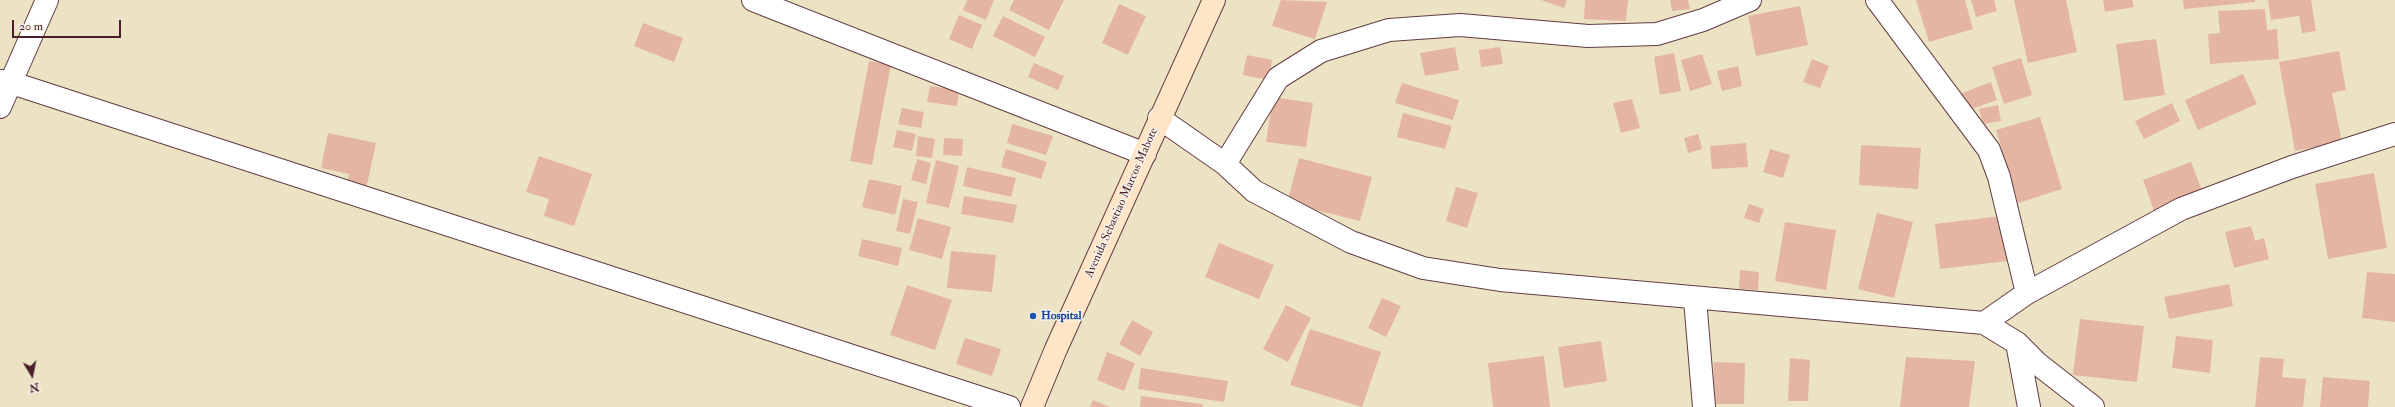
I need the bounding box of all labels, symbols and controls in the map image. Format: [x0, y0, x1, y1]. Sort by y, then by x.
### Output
scale bar [14, 12, 123, 38]
text: 20 m [19, 19, 43, 34]
street label: Avenida Sebastiao Marcos Mabote [1082, 126, 1162, 280]
place label: Hospital [1041, 309, 1082, 323]
marker: Hospital [1028, 311, 1038, 321]
north arrow [12, 355, 52, 395]
text: N [28, 380, 40, 395]

